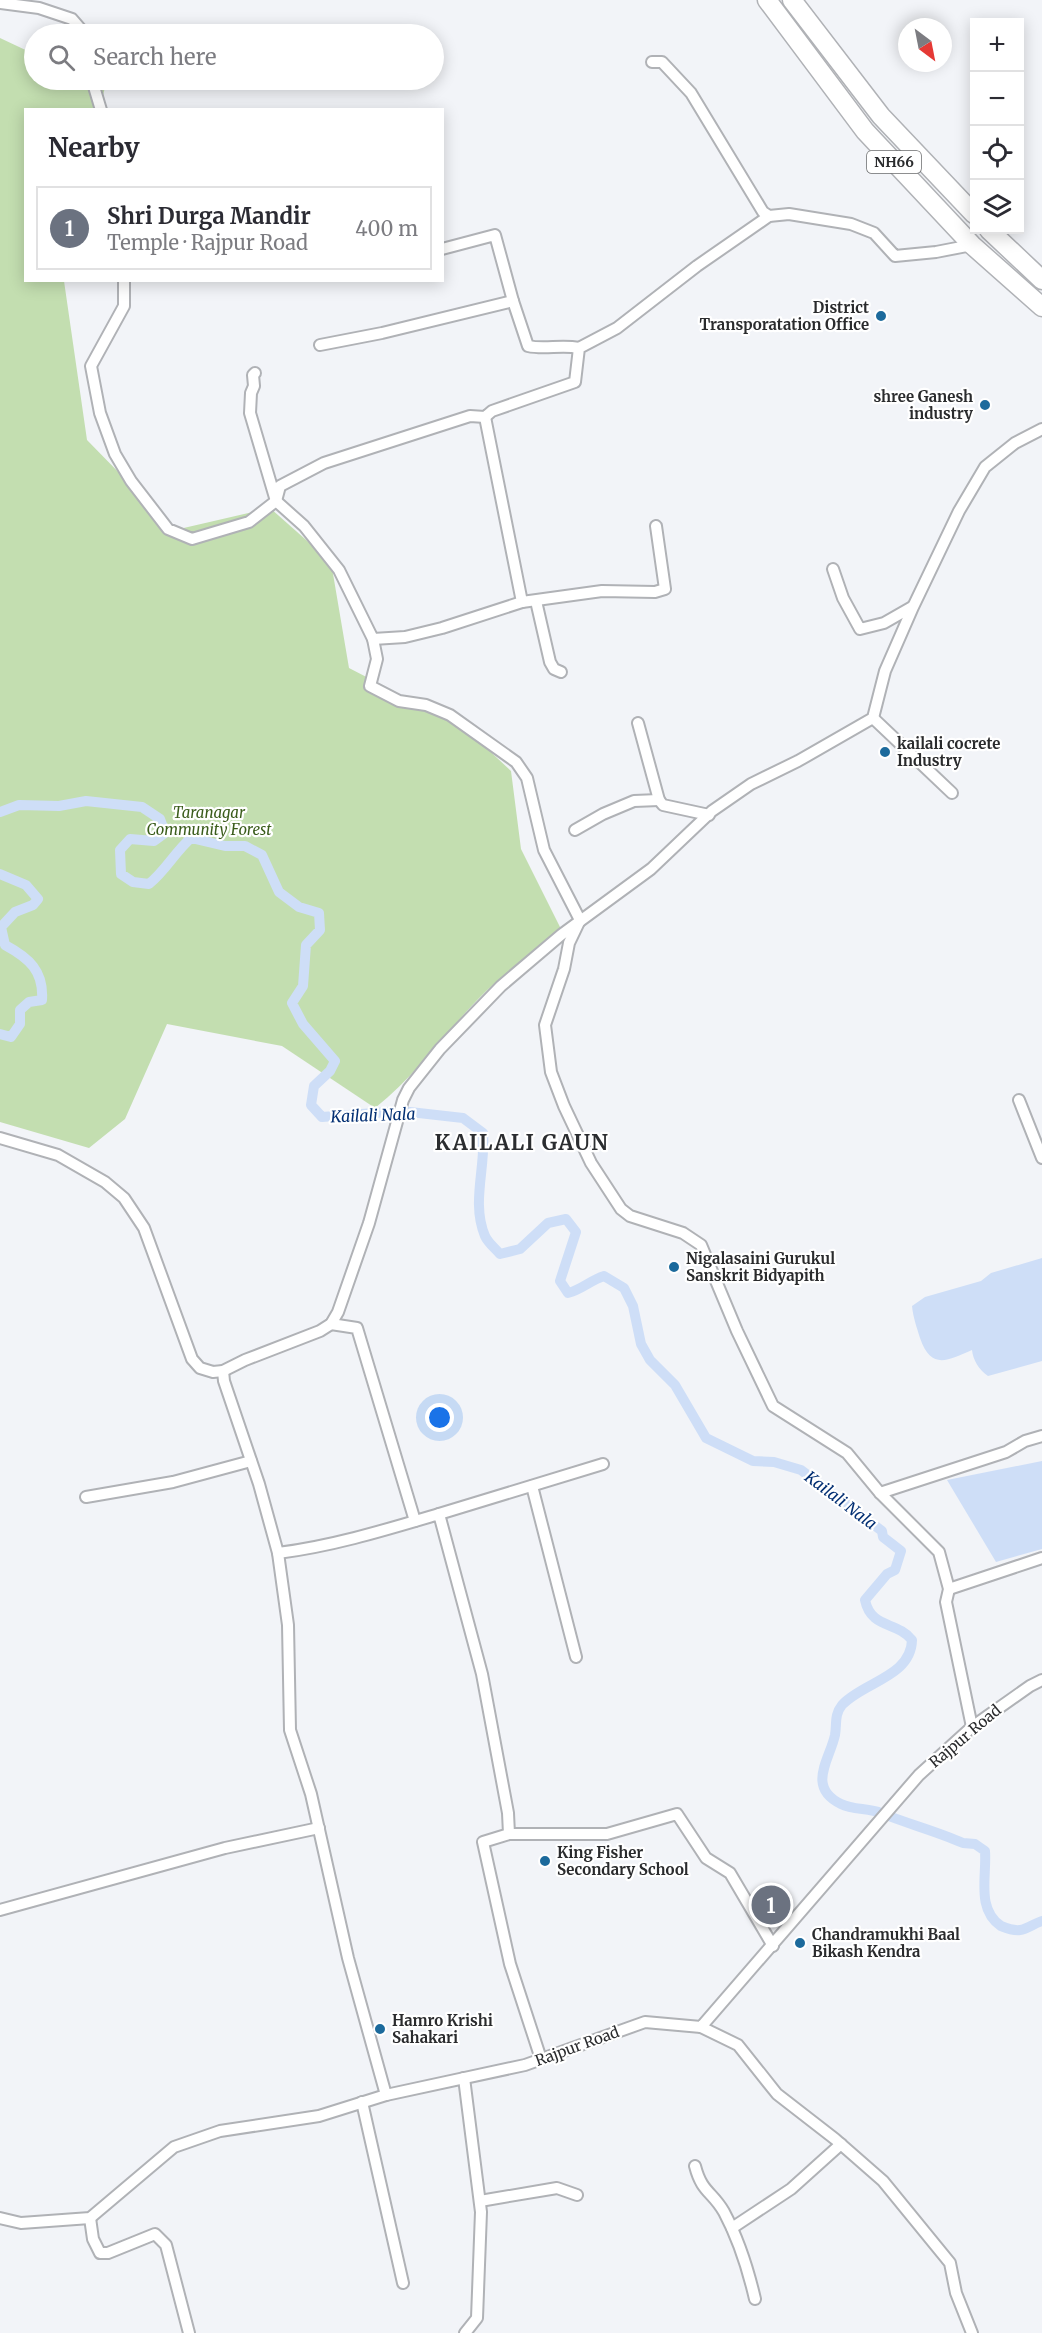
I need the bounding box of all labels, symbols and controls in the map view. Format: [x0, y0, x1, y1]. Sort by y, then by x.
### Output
north arrow [898, 18, 952, 72]
map controls [970, 18, 1024, 234]
button: + [970, 18, 1024, 72]
search box [24, 24, 444, 90]
icon: search [45, 41, 78, 74]
text: Search here [93, 43, 216, 71]
button: − [970, 72, 1024, 126]
button: locate [970, 126, 1024, 180]
text: Nearby [48, 131, 140, 164]
road number: NH66 [867, 151, 921, 173]
button: layers [970, 180, 1024, 234]
text: Shri Durga Mandir [107, 202, 311, 230]
text: 1 [65, 216, 74, 241]
text: 400 m [355, 216, 418, 241]
text: Temple · Rajpur Road [107, 230, 308, 255]
place label: District Transporatation Office [699, 298, 869, 334]
marker: District Transporatation Office [874, 309, 888, 323]
place label: shree Ganesh industry [874, 387, 973, 423]
marker: shree Ganesh industry [978, 398, 992, 412]
place label: kailali cocrete Industry [897, 734, 1000, 770]
marker: kailali cocrete Industry [878, 745, 892, 759]
park label: Taranagar Community Forest [146, 803, 272, 839]
water label: Kailali Nala [329, 1104, 416, 1127]
district label: KAILALI GAUN [435, 1129, 609, 1156]
place label: Nigalasaini Gurukul Sanskrit Bidyapith [686, 1249, 835, 1285]
marker: Nigalasaini Gurukul Sanskrit Bidyapith [667, 1260, 681, 1274]
your location [425, 1403, 454, 1432]
water label: Kailali Nala [800, 1466, 881, 1534]
street label: Rajpur Road [925, 1700, 1005, 1772]
place label: King Fisher Secondary School [557, 1843, 689, 1879]
marker: King Fisher Secondary School [538, 1854, 552, 1868]
pin: 1 [752, 1882, 790, 1928]
place label: Chandramukhi Baal Bikash Kendra [812, 1925, 960, 1961]
marker: Chandramukhi Baal Bikash Kendra [793, 1936, 807, 1950]
place label: Hamro Krishi Sahakari [392, 2011, 493, 2047]
marker: Hamro Krishi Sahakari [373, 2022, 387, 2036]
street label: Rajpur Road [532, 2022, 622, 2070]

